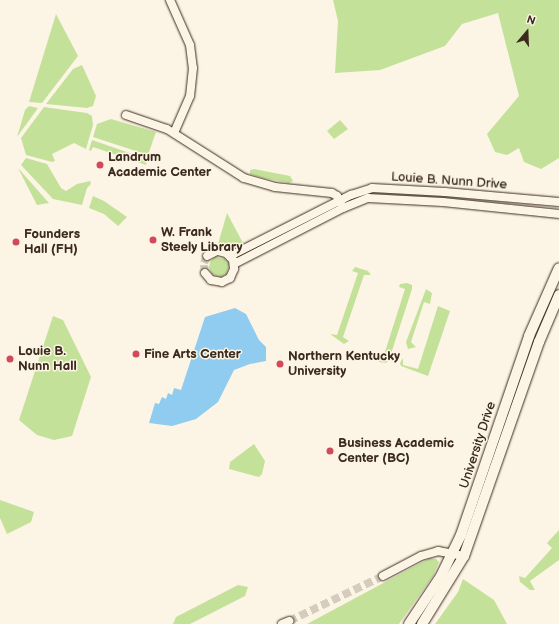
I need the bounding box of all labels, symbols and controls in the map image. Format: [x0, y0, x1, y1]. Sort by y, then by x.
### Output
north arrow [507, 12, 547, 52]
text: N [525, 13, 537, 28]
place label: Landrum Academic Center [108, 150, 211, 181]
marker: Landrum Academic Center [95, 160, 105, 170]
street label: Louie B. Nunn Drive [391, 169, 507, 193]
place label: W. Frank Steely Library [161, 225, 243, 256]
place label: Founders Hall (FH) [24, 227, 80, 258]
marker: W. Frank Steely Library [148, 235, 158, 245]
marker: Founders Hall (FH) [11, 237, 21, 247]
place label: Louie B. Nunn Hall [18, 344, 77, 375]
place label: Fine Arts Center [144, 346, 241, 362]
marker: Fine Arts Center [131, 349, 141, 359]
place label: Northern Kentucky University [288, 349, 400, 380]
marker: Louie B. Nunn Hall [5, 354, 15, 364]
marker: Northern Kentucky University [275, 359, 285, 369]
street label: University Drive [456, 399, 500, 491]
place label: Business Academic Center (BC) [338, 436, 454, 467]
marker: Business Academic Center (BC) [325, 446, 335, 456]

